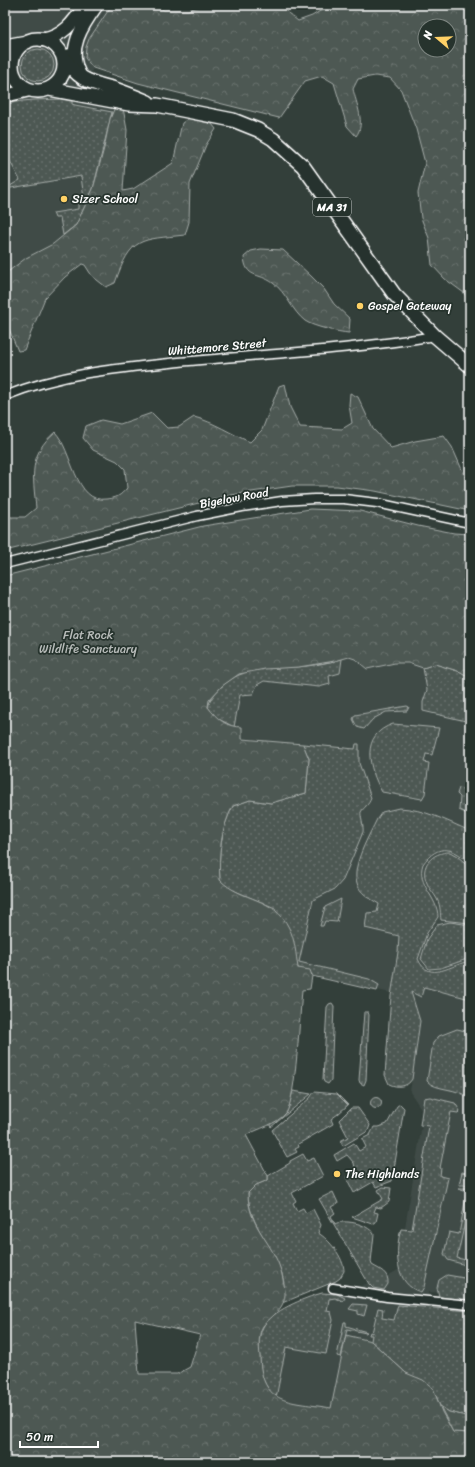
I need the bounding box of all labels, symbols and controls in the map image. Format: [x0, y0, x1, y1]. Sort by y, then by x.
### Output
north arrow [417, 18, 457, 58]
text: N [417, 28, 438, 43]
place label: Sizer School [72, 188, 139, 210]
marker: Sizer School [59, 194, 69, 204]
road number: MA 31 [313, 198, 351, 216]
place label: Gospel Gateway [368, 295, 452, 317]
marker: Gospel Gateway [355, 301, 365, 311]
street label: Whittemore Street [167, 332, 268, 362]
street label: Bigelow Road [198, 481, 272, 515]
park label: Flat Rock Wildlife Sanctuary [39, 624, 138, 660]
place label: The Highlands [345, 1163, 420, 1185]
marker: The Highlands [332, 1169, 342, 1179]
scale bar [20, 1423, 98, 1449]
text: 50 m [26, 1426, 53, 1448]

